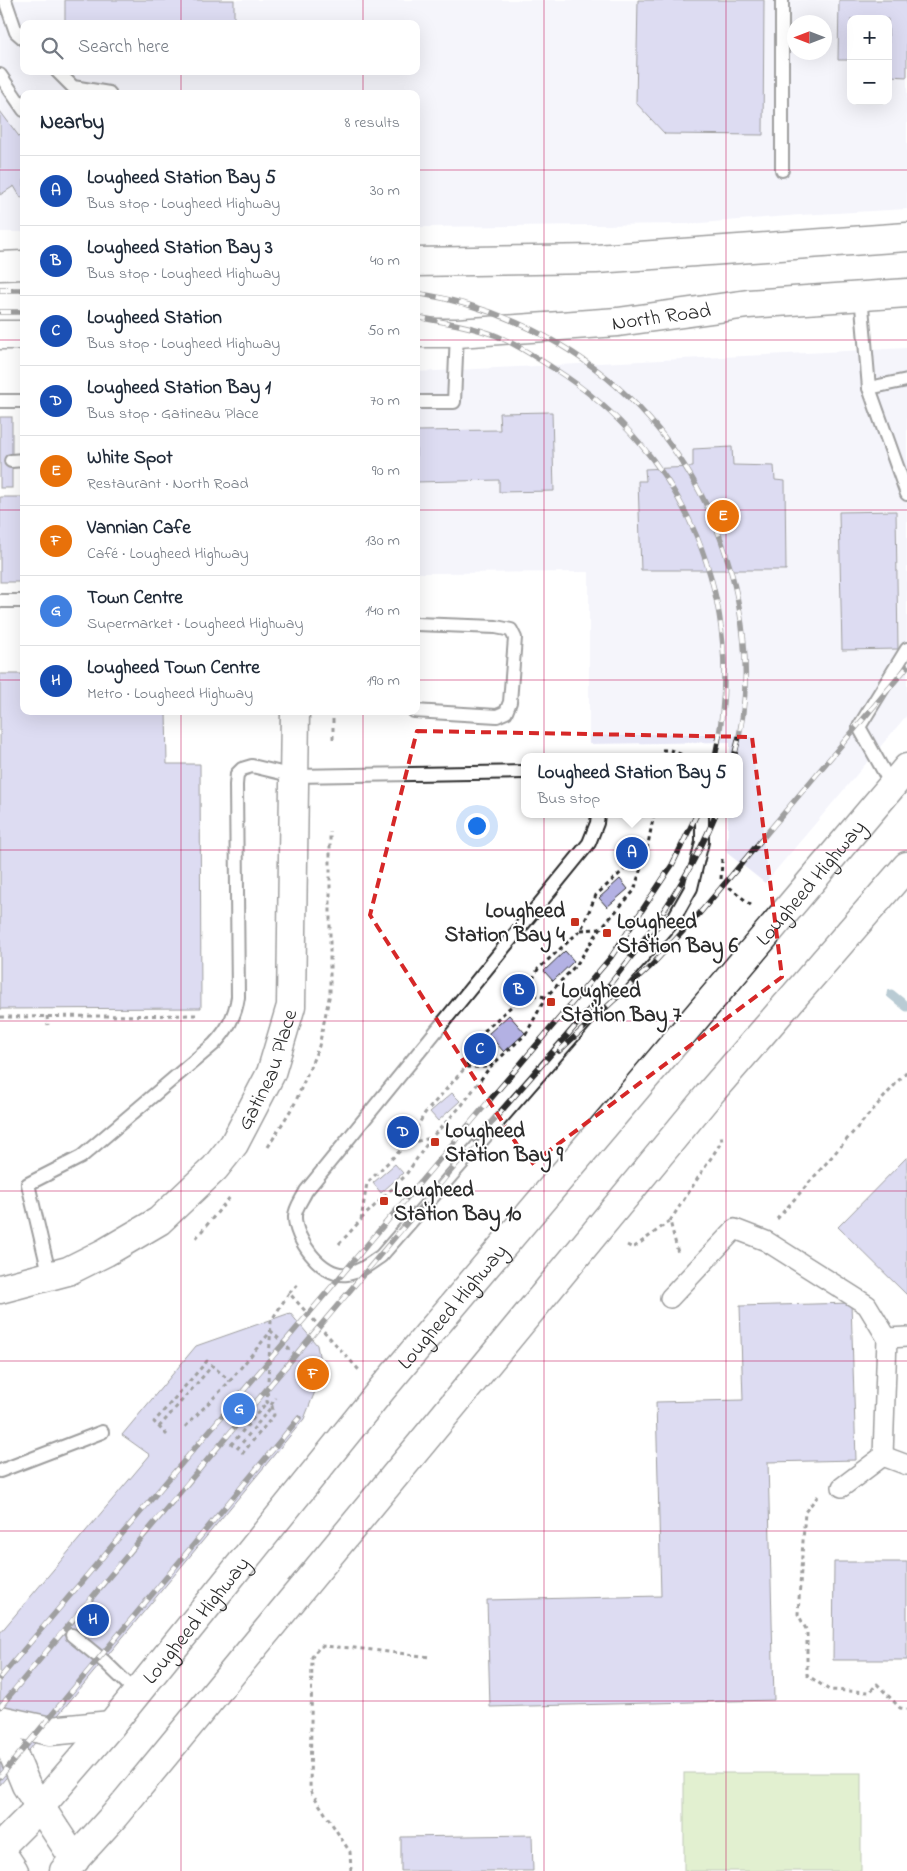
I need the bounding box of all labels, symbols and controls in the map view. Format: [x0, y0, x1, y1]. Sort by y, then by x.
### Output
north arrow [787, 15, 832, 60]
map controls [847, 15, 892, 105]
button: + [847, 15, 892, 60]
search box [20, 20, 420, 75]
icon: search [38, 34, 66, 62]
text: Search here [78, 34, 169, 61]
button: − [847, 60, 892, 105]
text: Nearby [40, 108, 104, 138]
text: 8 results [344, 111, 400, 135]
text: Lougheed Station Bay 5 [87, 165, 276, 192]
text: A [51, 179, 61, 203]
text: 30 m [370, 179, 400, 203]
text: Bus stop · Lougheed Highway [87, 192, 280, 216]
text: Lougheed Station Bay 3 [87, 235, 273, 262]
text: B [51, 249, 61, 273]
text: 40 m [370, 249, 400, 273]
text: Bus stop · Lougheed Highway [87, 262, 280, 286]
street label: North Road [610, 296, 713, 340]
text: Lougheed Station [87, 305, 222, 332]
text: C [52, 319, 60, 343]
text: 50 m [368, 319, 400, 343]
text: Bus stop · Lougheed Highway [87, 332, 280, 356]
text: Lougheed Station Bay 1 [87, 375, 271, 402]
text: D [50, 389, 62, 413]
text: 70 m [370, 389, 400, 413]
text: Bus stop · Gatineau Place [87, 402, 259, 426]
text: White Spot [87, 445, 173, 472]
text: E [51, 459, 61, 483]
text: 90 m [372, 459, 400, 483]
text: Restaurant · North Road [87, 472, 248, 496]
pin: E [707, 497, 739, 535]
text: Vannian Cafe [87, 515, 191, 542]
text: F [51, 529, 61, 553]
text: 130 m [365, 529, 400, 553]
text: Café · Lougheed Highway [87, 542, 249, 566]
text: Town Centre [87, 585, 183, 612]
text: G [51, 599, 61, 623]
text: 140 m [365, 599, 400, 623]
text: Supermarket · Lougheed Highway [87, 612, 303, 636]
text: Lougheed Town Centre [87, 655, 260, 682]
text: H [51, 669, 61, 693]
text: 190 m [367, 669, 400, 693]
text: Metro · Lougheed Highway [87, 682, 253, 706]
popup [521, 753, 743, 818]
text: Lougheed Station Bay 5 [538, 760, 726, 787]
text: Bus stop [538, 787, 600, 811]
your location [464, 813, 490, 839]
street label: Lougheed Highway [750, 814, 875, 953]
pin: A [616, 834, 648, 872]
place label: Lougheed Station Bay 4 [445, 897, 565, 953]
place label: Lougheed Station Bay 6 [617, 908, 739, 964]
marker: Lougheed Station Bay 4 [569, 916, 581, 928]
marker: Lougheed Station Bay 6 [601, 927, 613, 939]
pin: B [503, 971, 535, 1009]
place label: Lougheed Station Bay 7 [561, 977, 682, 1033]
marker: Lougheed Station Bay 7 [545, 996, 557, 1008]
street label: Gatineau Place [231, 1005, 306, 1136]
pin: C [464, 1030, 496, 1068]
pin: D [387, 1113, 419, 1151]
place label: Lougheed Station Bay 9 [445, 1117, 564, 1173]
marker: Lougheed Station Bay 9 [429, 1136, 441, 1148]
place label: Lougheed Station Bay 10 [394, 1176, 521, 1232]
marker: Lougheed Station Bay 10 [378, 1195, 390, 1207]
street label: Lougheed Highway [391, 1238, 517, 1377]
pin: F [297, 1355, 329, 1393]
pin: G [223, 1390, 255, 1428]
street label: Lougheed Highway [136, 1551, 260, 1692]
pin: H [77, 1601, 109, 1639]

